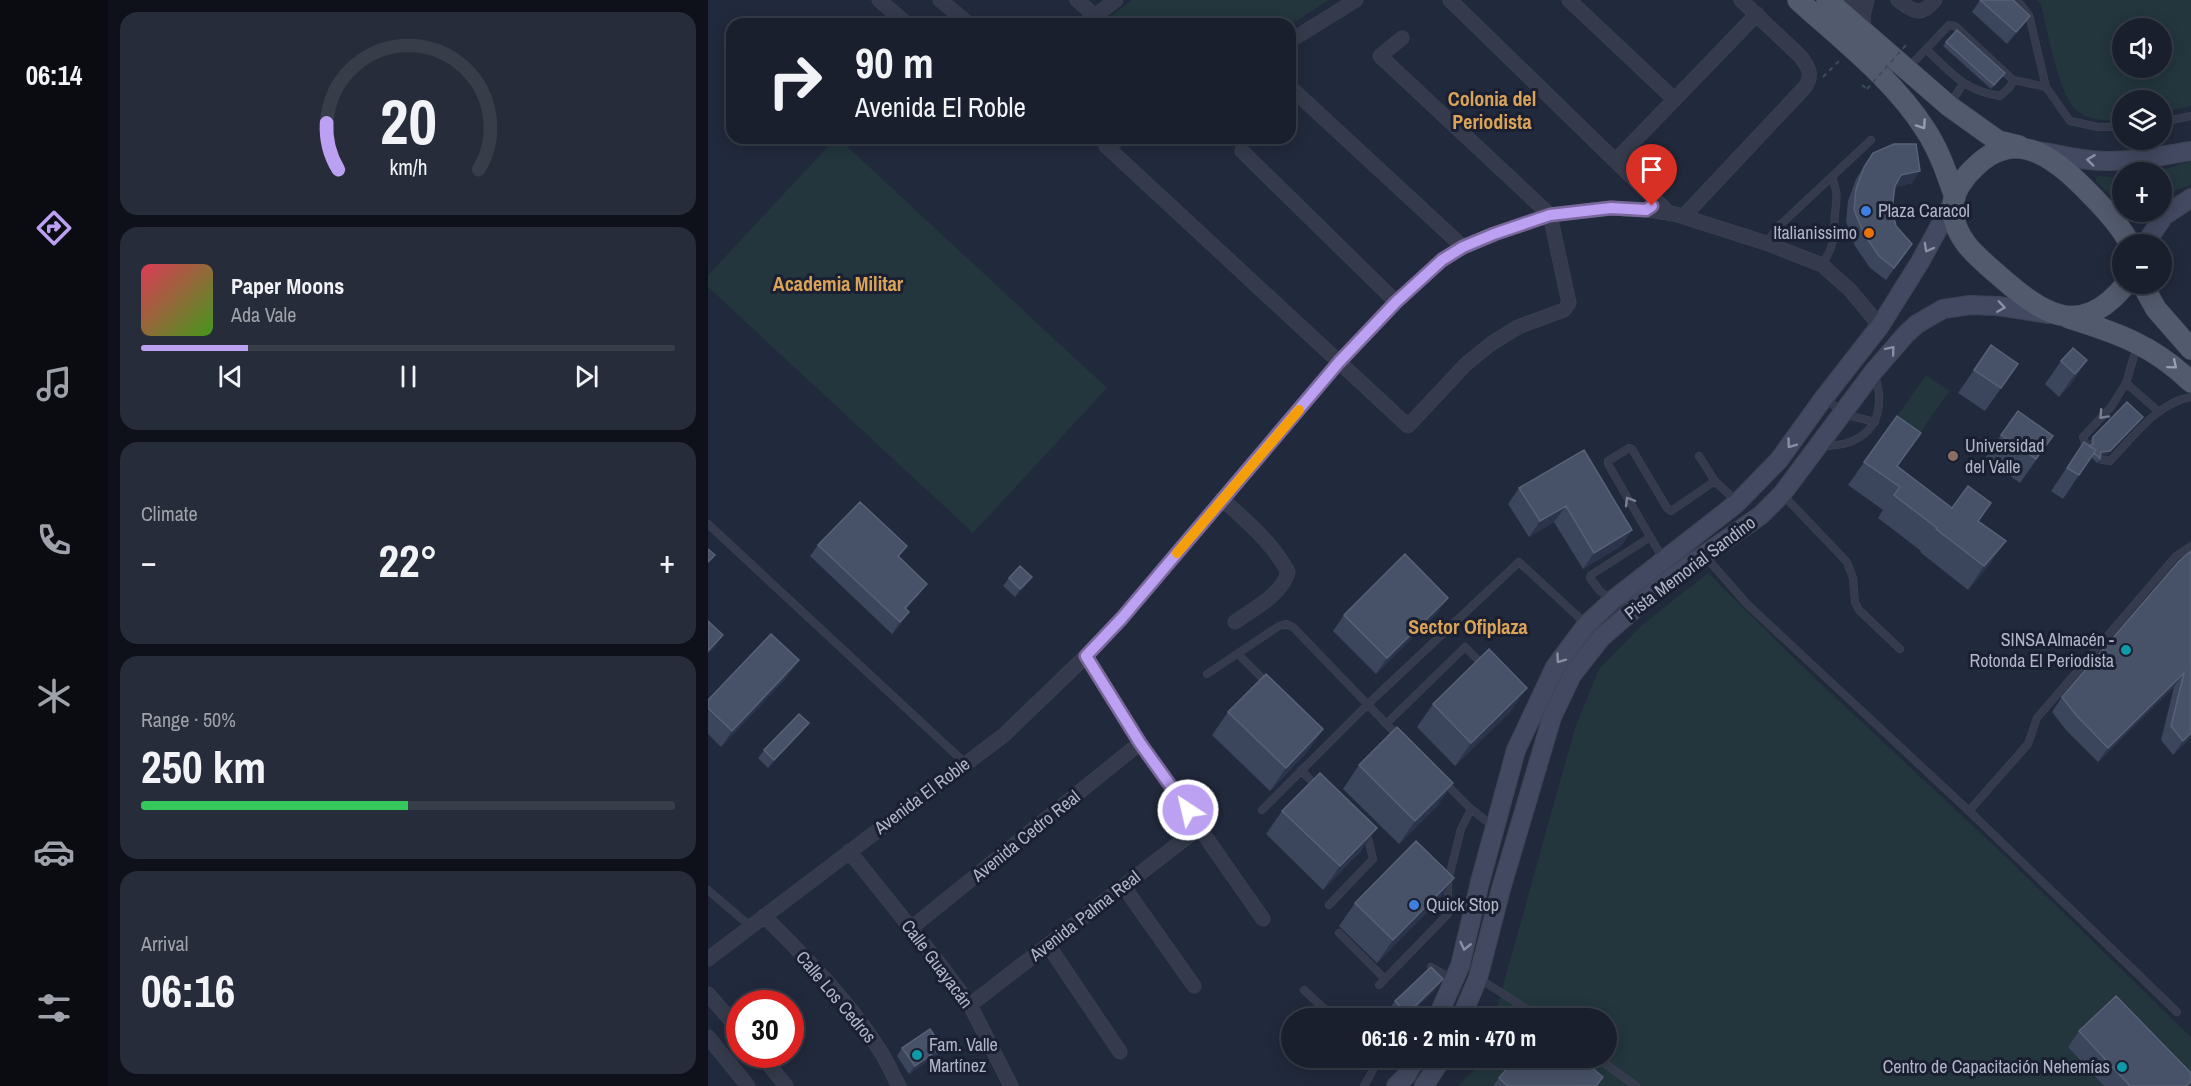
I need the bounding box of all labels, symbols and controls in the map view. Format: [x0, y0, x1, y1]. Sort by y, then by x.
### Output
map controls [2112, 18, 2172, 294]
button: sound [2112, 18, 2172, 78]
text: 90 m [855, 35, 934, 91]
icon: right [756, 42, 834, 120]
text: 06:14 [26, 57, 82, 93]
text: 20 [380, 80, 436, 164]
district label: Colonia del Periodista [1448, 85, 1536, 135]
text: Avenida El Roble [855, 89, 1026, 125]
button: layers [2112, 90, 2172, 150]
one-way arrow [1915, 119, 1926, 130]
pin [1626, 144, 1677, 206]
icon: arrive [1635, 153, 1668, 186]
text: km/h [389, 154, 427, 183]
one-way arrow [2087, 154, 2096, 167]
button: + [2112, 162, 2172, 222]
place label: Plaza Caracol [1878, 198, 1970, 223]
marker: Plaza Caracol [1859, 204, 1873, 218]
icon: directions [33, 207, 75, 249]
place label: Italianissimo [1773, 220, 1857, 245]
marker: Italianissimo [1862, 226, 1876, 240]
button: − [2112, 234, 2172, 294]
one-way arrow [1924, 242, 1935, 252]
district label: Academia Militar [773, 270, 904, 297]
text: Paper Moons [231, 271, 344, 301]
one-way arrow [1996, 300, 2006, 313]
text: Ada Vale [231, 301, 296, 328]
one-way arrow [1884, 346, 1895, 357]
one-way arrow [2166, 358, 2177, 369]
icon: previous [214, 360, 247, 393]
icon: pause [392, 360, 425, 393]
icon: next [570, 360, 603, 393]
icon: music [33, 363, 75, 405]
one-way arrow [2099, 408, 2110, 419]
place label: Universidad del Valle [1965, 433, 2045, 479]
one-way arrow [1787, 438, 1798, 449]
marker: Universidad del Valle [1946, 449, 1960, 463]
one-way arrow [1624, 497, 1636, 507]
text: Climate [141, 500, 198, 527]
street label: Pista Memorial Sandino [1619, 510, 1760, 625]
icon: phone [33, 519, 75, 561]
text: 22° [378, 530, 438, 591]
text: − [141, 539, 157, 583]
text: + [659, 539, 675, 583]
district label: Sector Ofiplaza [1408, 613, 1528, 640]
place label: SINSA Almacén - Rotonda El Periodista [1970, 627, 2114, 673]
marker: SINSA Almacén - Rotonda El Periodista [2119, 643, 2133, 657]
one-way arrow [1557, 653, 1568, 664]
icon: climate [33, 675, 75, 717]
text: Range · 50% [141, 706, 236, 733]
text: 250 km [141, 736, 266, 797]
street label: Avenida El Roble [868, 751, 975, 840]
position arrow [1156, 778, 1220, 842]
street label: Avenida Cedro Real [965, 784, 1085, 888]
icon: car [33, 831, 75, 873]
street label: Avenida Palma Real [1023, 864, 1145, 967]
place label: Quick Stop [1426, 892, 1499, 917]
marker: Quick Stop [1407, 898, 1421, 912]
street label: Calle Guayacán [896, 914, 979, 1013]
text: Arrival [141, 930, 188, 957]
one-way arrow [1459, 941, 1472, 951]
street label: Calle Los Cedros [790, 945, 882, 1048]
text: 06:16 [141, 960, 235, 1021]
icon: filters [33, 987, 75, 1029]
speed limit sign: 30 [726, 990, 804, 1068]
text: 06:16 · 2 min · 470 m [1362, 1023, 1536, 1053]
place label: Fam. Valle Martínez [929, 1032, 998, 1078]
marker: Fam. Valle Martínez [910, 1048, 924, 1062]
place label: Centro de Capacitación Nehemías [1883, 1054, 2110, 1079]
marker: Centro de Capacitación Nehemías [2115, 1060, 2129, 1074]

